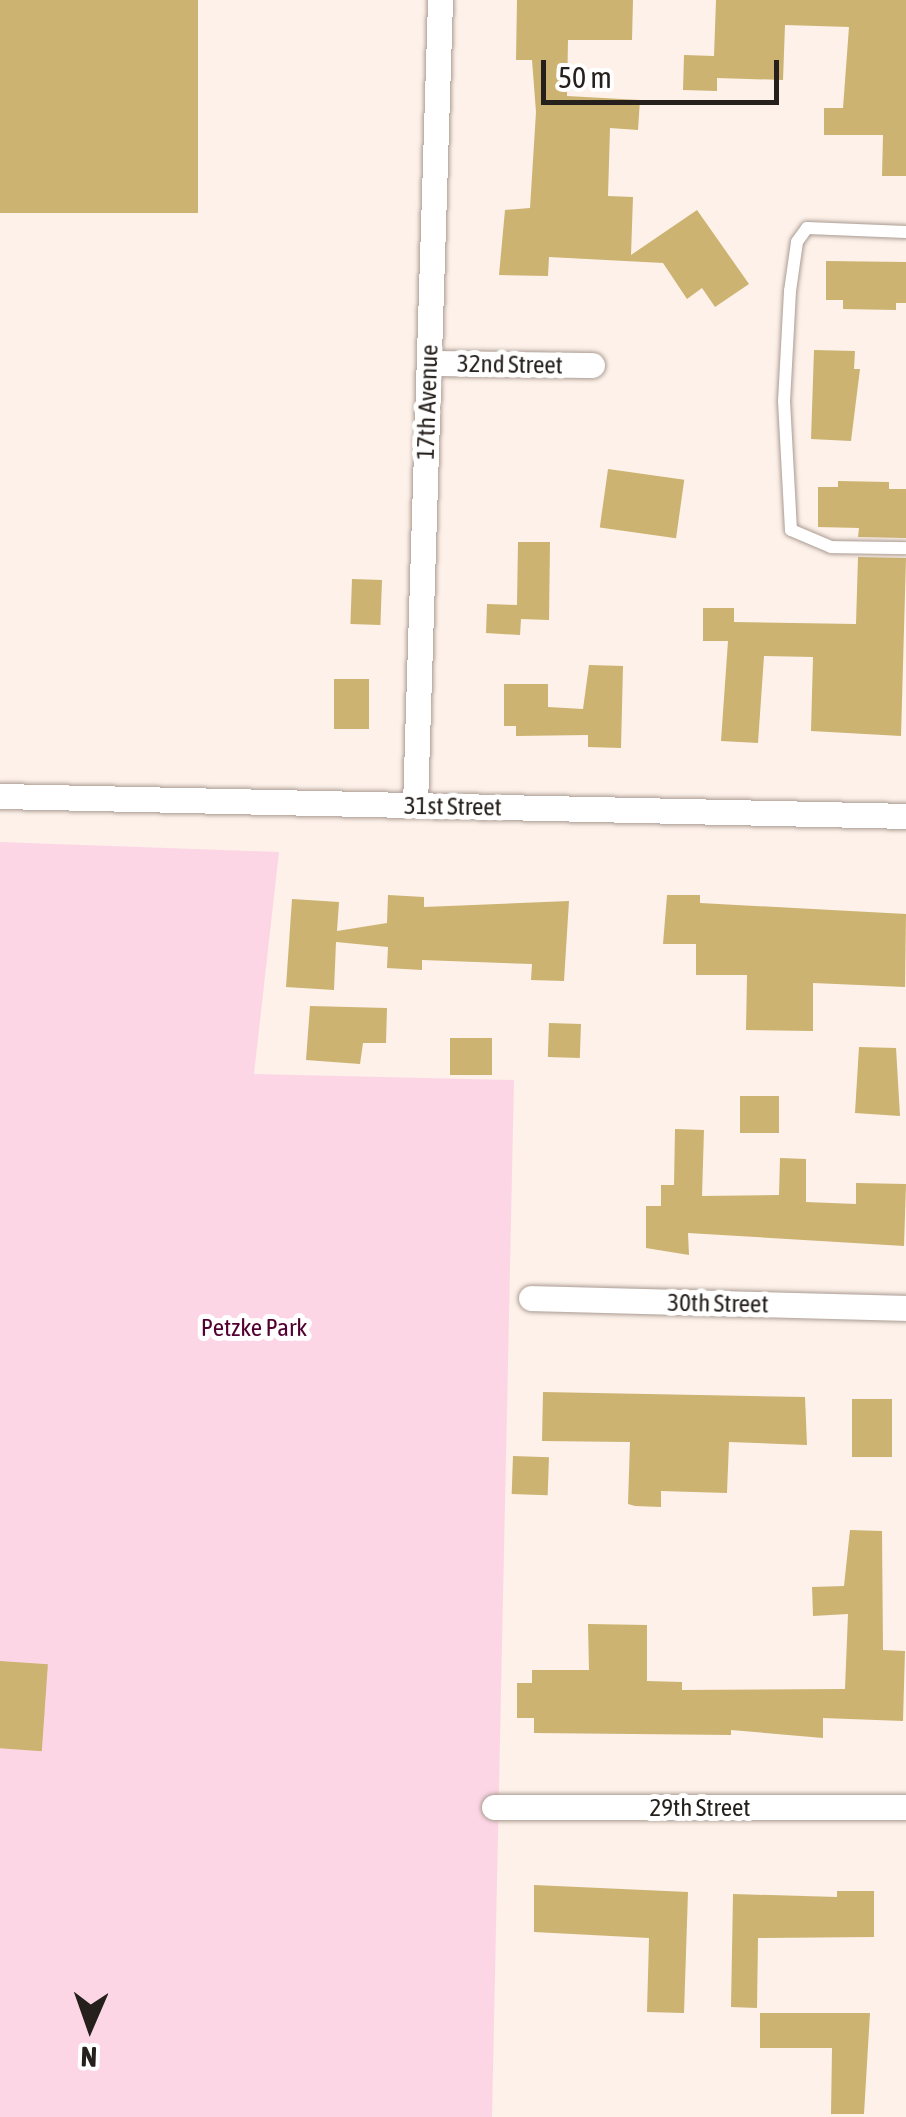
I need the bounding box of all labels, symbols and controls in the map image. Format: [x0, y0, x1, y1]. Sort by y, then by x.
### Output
scale bar [546, 40, 784, 102]
text: 50 m [558, 60, 612, 94]
street label: 17th Avenue [410, 344, 444, 460]
street label: 32nd Street [457, 348, 563, 380]
street label: 31st Street [404, 790, 502, 822]
street label: 30th Street [667, 1287, 769, 1319]
park label: Petzke Park [201, 1312, 307, 1342]
street label: 29th Street [649, 1792, 751, 1822]
north arrow [40, 1977, 140, 2077]
text: N [80, 2041, 98, 2073]

